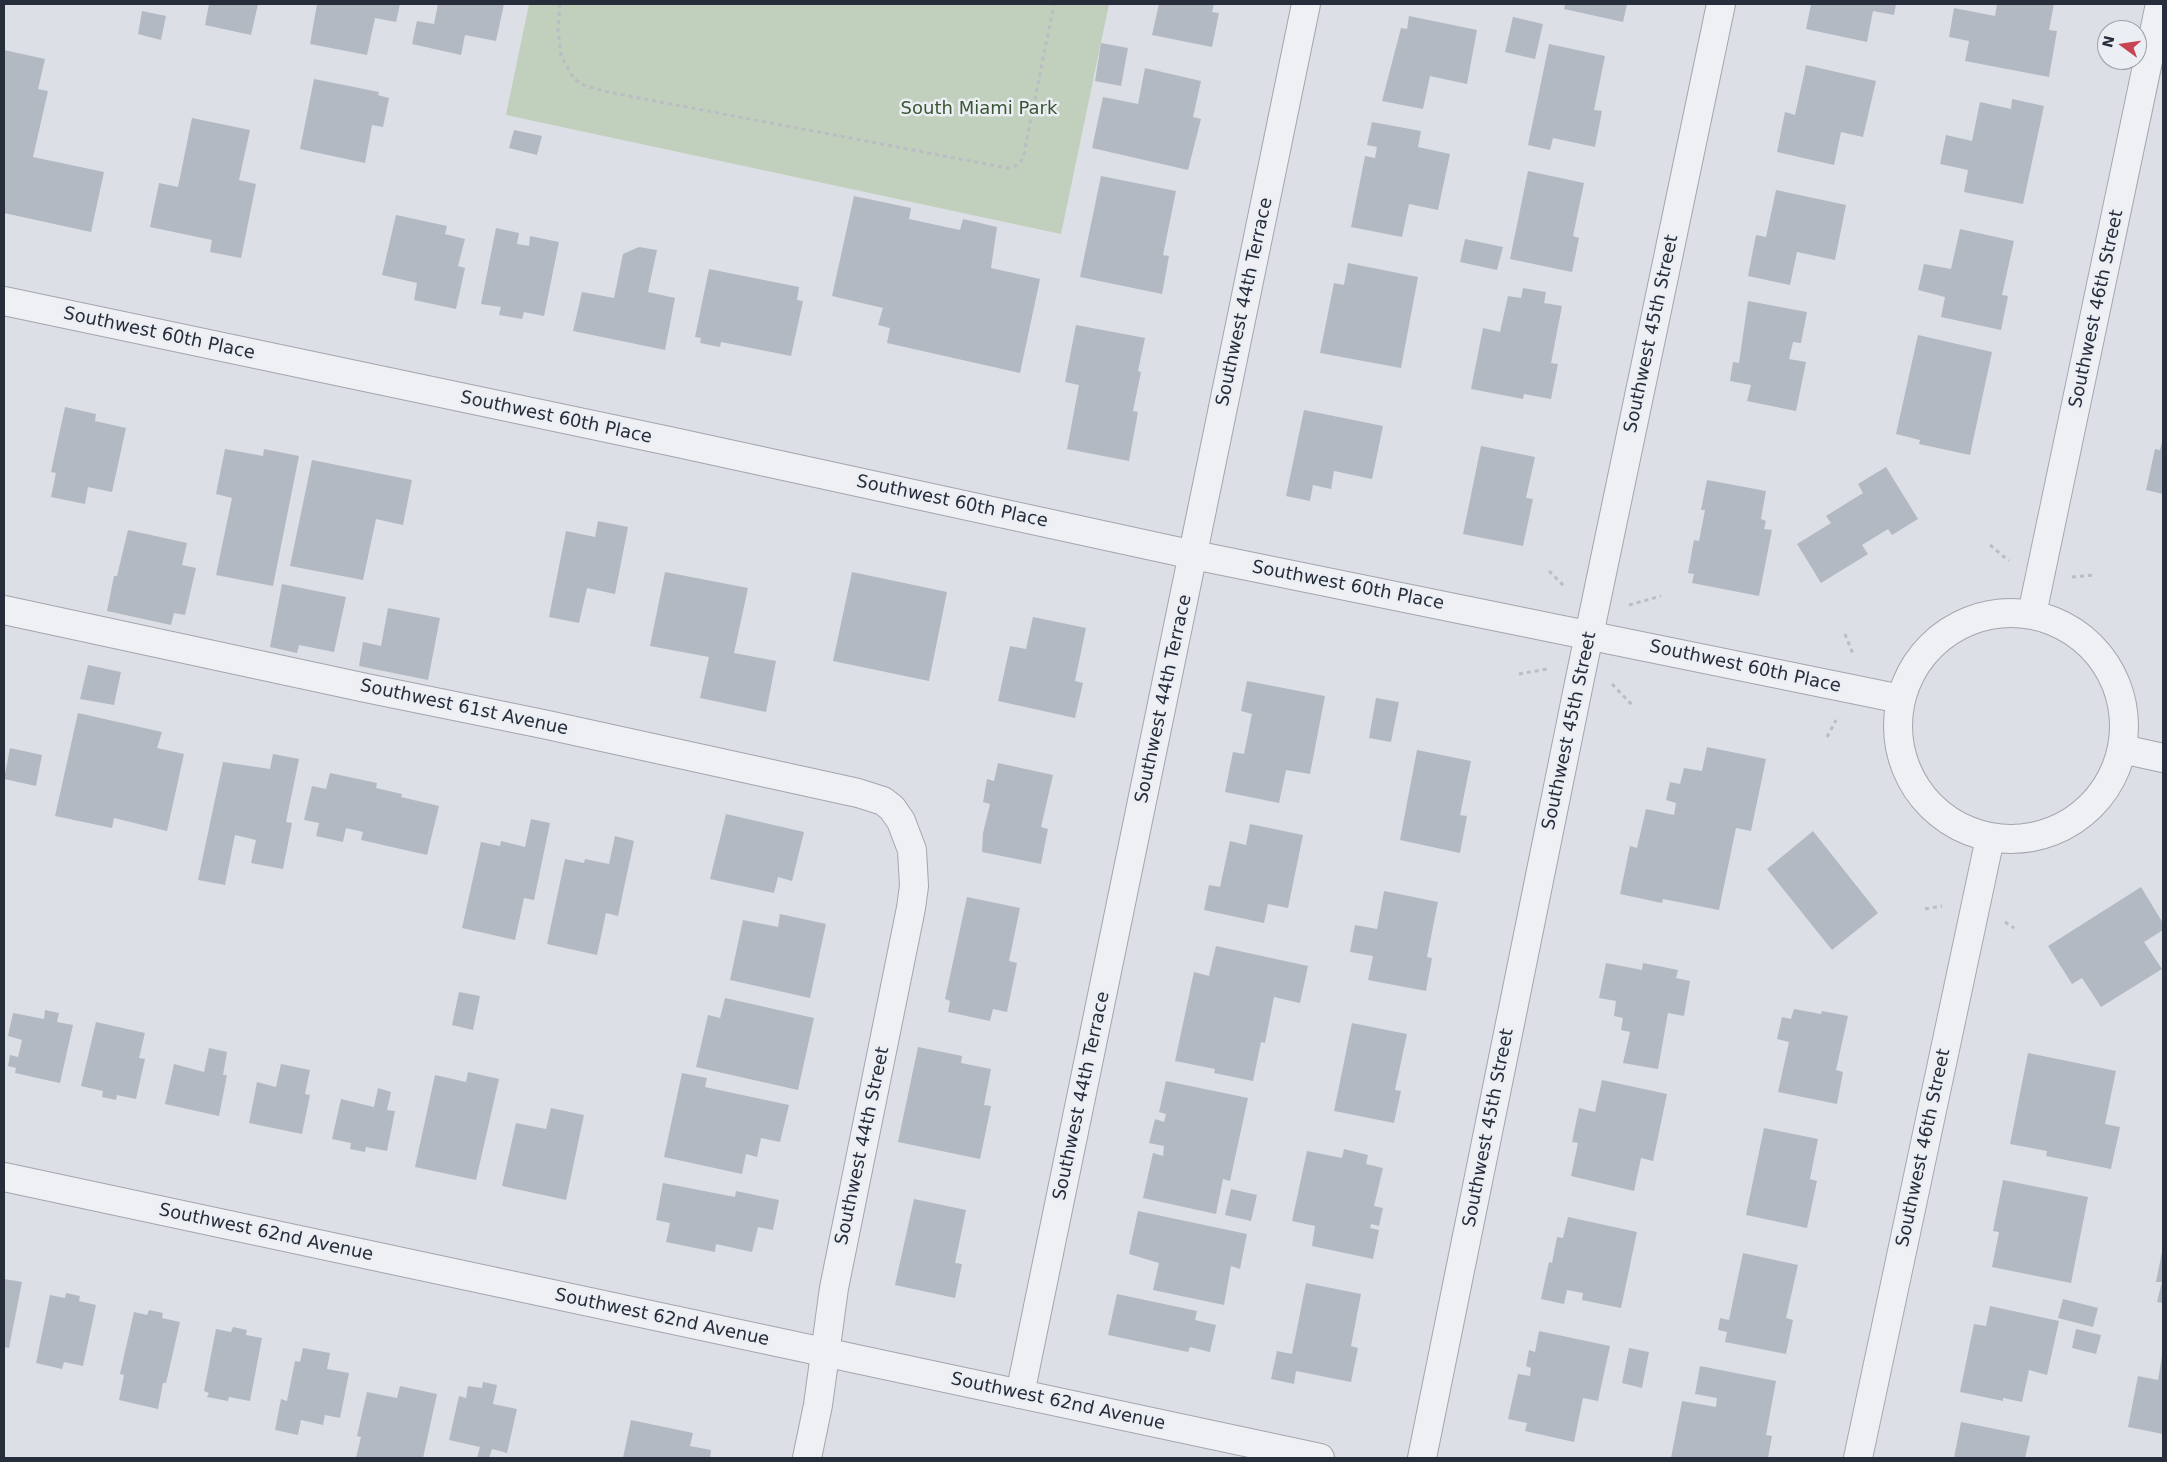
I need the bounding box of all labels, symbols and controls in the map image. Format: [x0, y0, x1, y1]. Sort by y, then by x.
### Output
north arrow [2097, 20, 2147, 70]
text: N [2099, 34, 2118, 49]
park label: South Miami Park [901, 98, 1057, 120]
street label: Southwest 44th Terrace [1212, 196, 1278, 408]
street label: Southwest 46th Street [2065, 208, 2129, 410]
street label: Southwest 45th Street [1620, 233, 1684, 435]
street label: Southwest 60th Place [61, 303, 257, 365]
street label: Southwest 60th Place [458, 387, 654, 449]
street label: Southwest 60th Place [854, 471, 1050, 533]
street label: Southwest 60th Place [1250, 557, 1446, 615]
street label: Southwest 44th Terrace [1131, 593, 1197, 805]
street label: Southwest 45th Street [1538, 630, 1602, 832]
street label: Southwest 60th Place [1647, 636, 1843, 698]
street label: Southwest 61st Avenue [358, 675, 570, 741]
street label: Southwest 44th Terrace [1049, 990, 1115, 1202]
street label: Southwest 45th Street [1459, 1027, 1519, 1229]
street label: Southwest 44th Street [831, 1045, 895, 1247]
street label: Southwest 46th Street [1892, 1047, 1956, 1249]
street label: Southwest 62nd Avenue [157, 1200, 375, 1266]
street label: Southwest 62nd Avenue [553, 1285, 771, 1351]
street label: Southwest 62nd Avenue [949, 1369, 1167, 1435]

